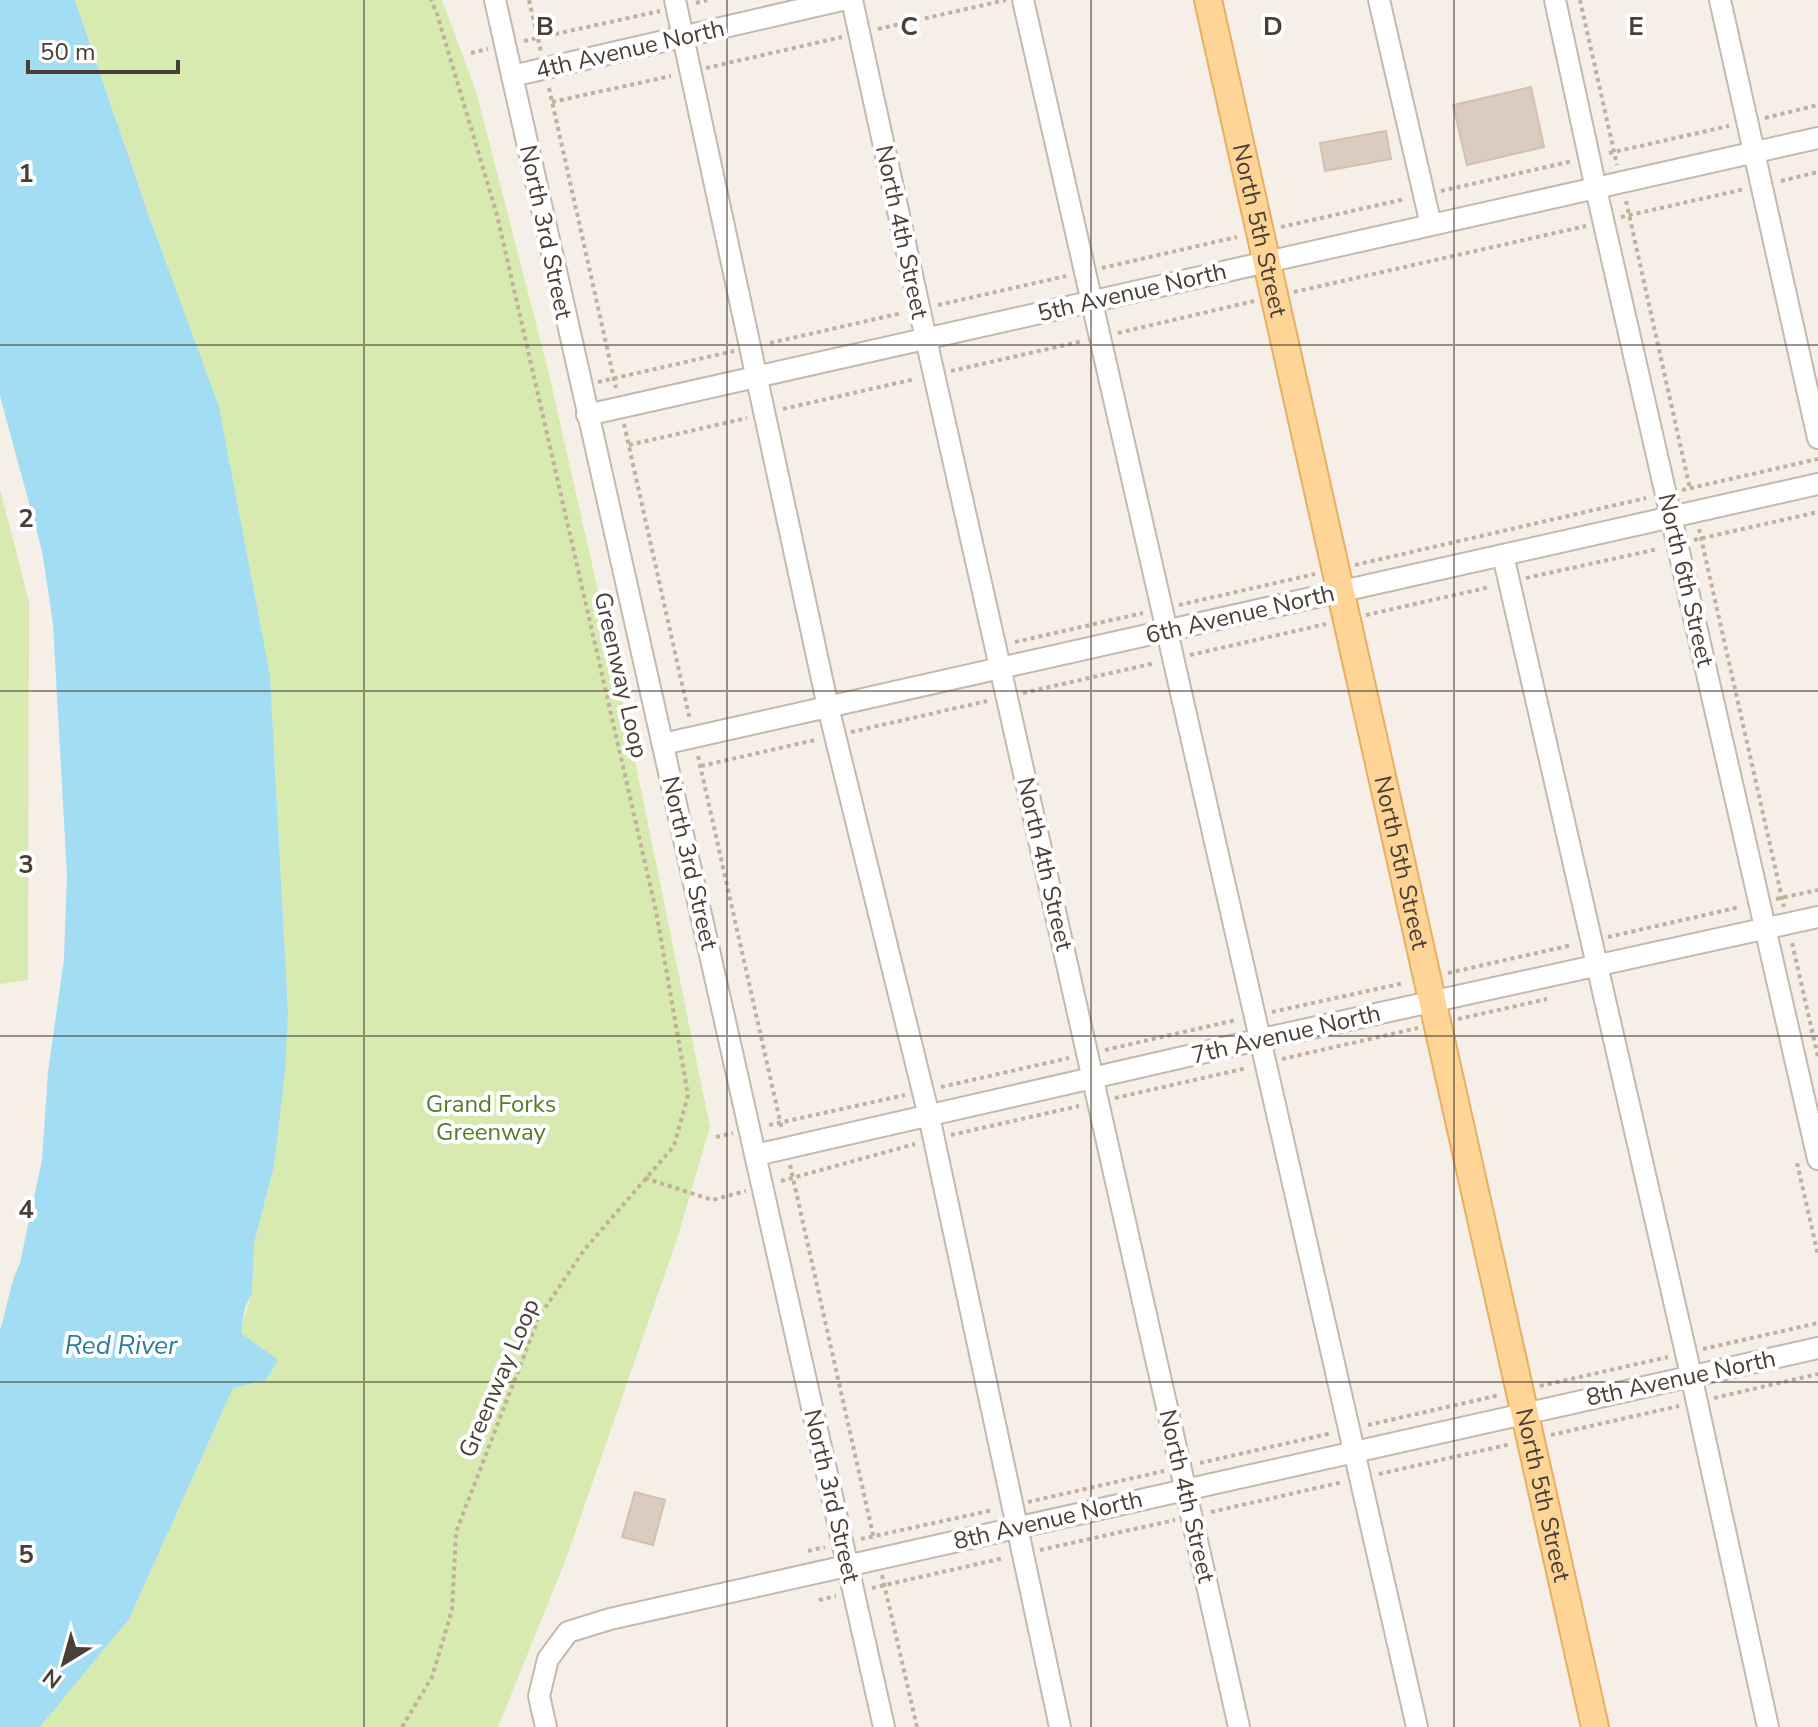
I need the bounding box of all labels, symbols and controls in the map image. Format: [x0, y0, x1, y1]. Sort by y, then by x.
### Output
text: B [536, 9, 554, 44]
text: C [900, 9, 918, 44]
text: D [1263, 9, 1283, 44]
text: E [1628, 9, 1644, 44]
street label: 4th Avenue North [532, 12, 728, 86]
scale bar [28, 24, 178, 74]
text: 50 m [40, 36, 96, 68]
street label: North 5th Street [1225, 141, 1295, 321]
street label: North 3rd Street [512, 142, 580, 322]
street label: North 4th Street [868, 142, 936, 322]
text: 1 [18, 156, 34, 191]
street label: 5th Avenue North [1034, 255, 1230, 329]
street label: North 6th Street [1651, 490, 1722, 670]
text: 2 [18, 501, 34, 536]
street label: 6th Avenue North [1142, 577, 1338, 651]
street label: Greenway Loop [586, 589, 656, 761]
street label: North 3rd Street [655, 773, 726, 953]
street label: North 5th Street [1366, 773, 1436, 953]
street label: North 4th Street [1010, 774, 1081, 954]
text: 3 [18, 847, 34, 882]
street label: 7th Avenue North [1188, 997, 1384, 1071]
park label: Grand Forks Greenway [426, 1088, 556, 1148]
text: 4 [18, 1192, 34, 1227]
street label: Greenway Loop [451, 1294, 547, 1462]
water label: Red River [65, 1328, 178, 1363]
street label: 8th Avenue North [1583, 1342, 1779, 1414]
street label: North 5th Street [1508, 1405, 1578, 1585]
street label: North 3rd Street [797, 1406, 868, 1586]
street label: North 4th Street [1152, 1406, 1223, 1586]
street label: 8th Avenue North [950, 1483, 1146, 1557]
text: 5 [18, 1537, 34, 1572]
north arrow [24, 1623, 104, 1703]
text: N [37, 1661, 68, 1695]

